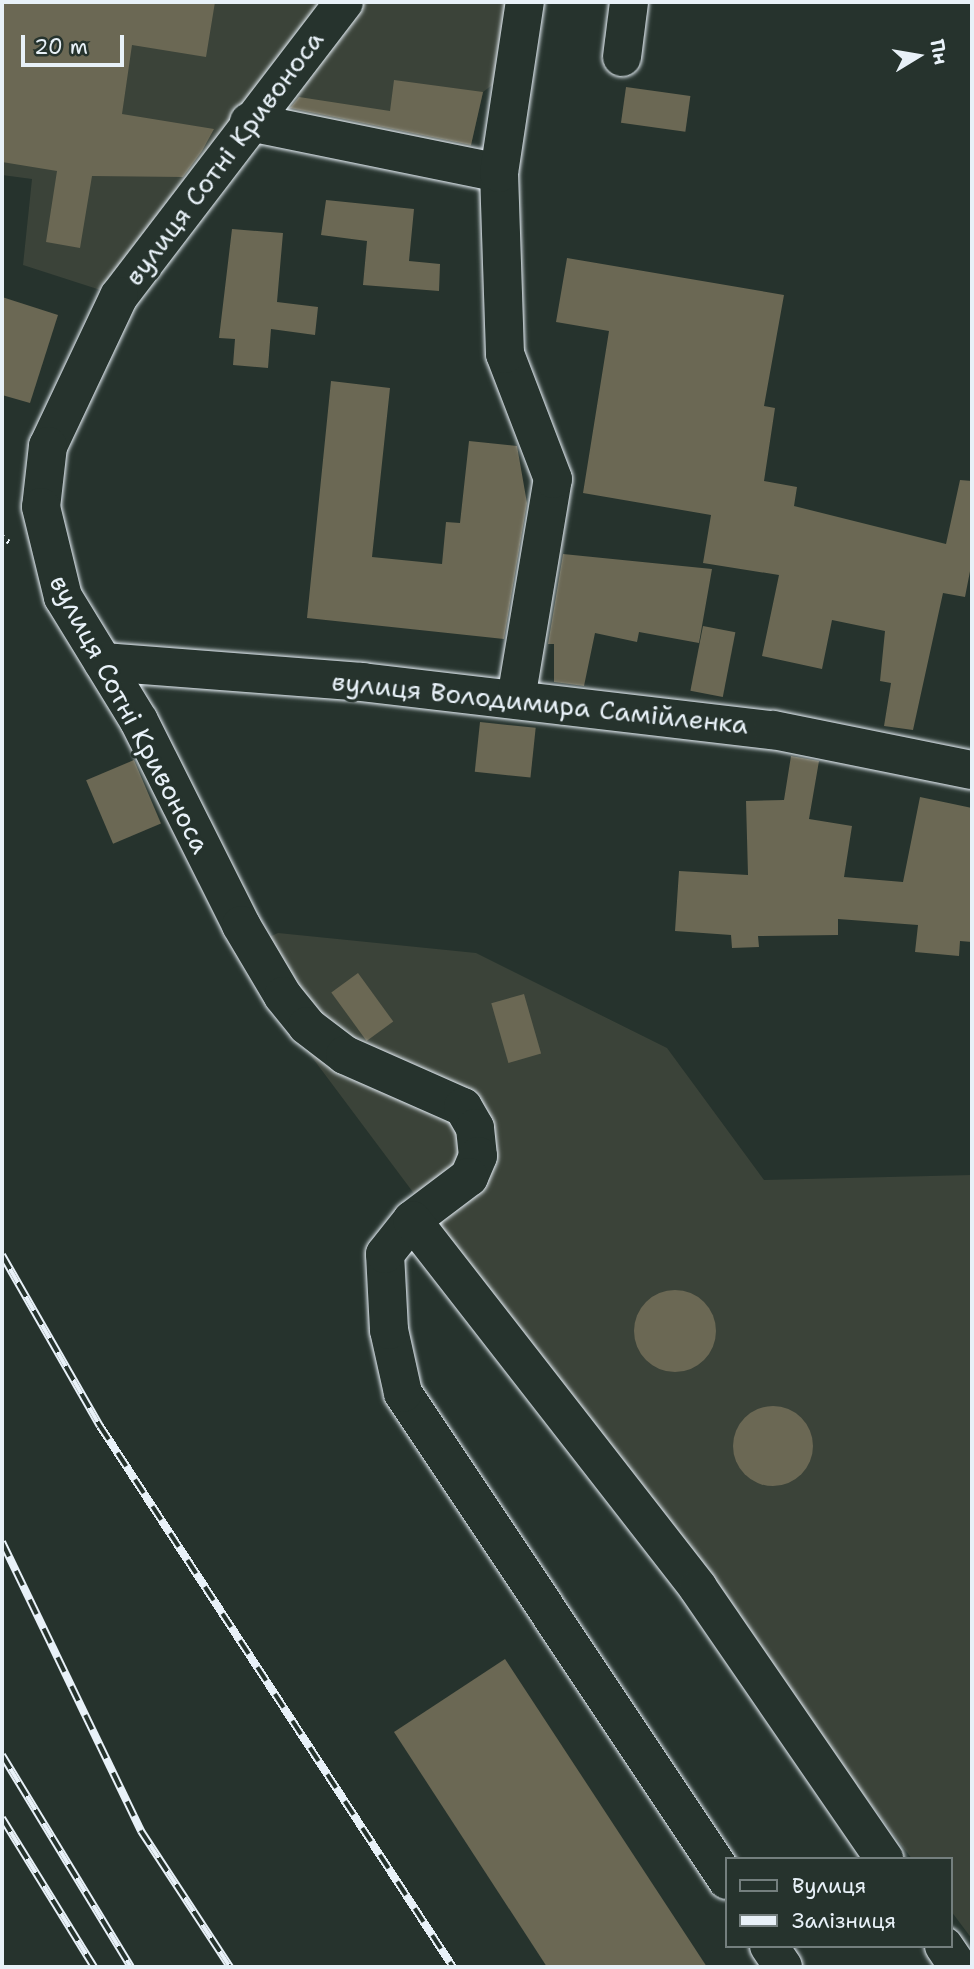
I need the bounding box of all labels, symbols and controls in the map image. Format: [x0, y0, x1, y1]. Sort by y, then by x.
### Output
scale bar [24, 21, 128, 65]
north arrow [883, 21, 953, 91]
street label: вулиця Сотні Кривоноса [118, 25, 330, 291]
text: 20 m [34, 33, 88, 61]
text: Пн [924, 37, 954, 67]
street label: вулиця Сотні Кривоноса [43, 570, 217, 858]
street label: вулиця Володимира Самійленка [330, 666, 750, 740]
legend [726, 1857, 953, 1948]
text: Вулиця [792, 1872, 866, 1900]
text: Залізниця [792, 1907, 896, 1935]

